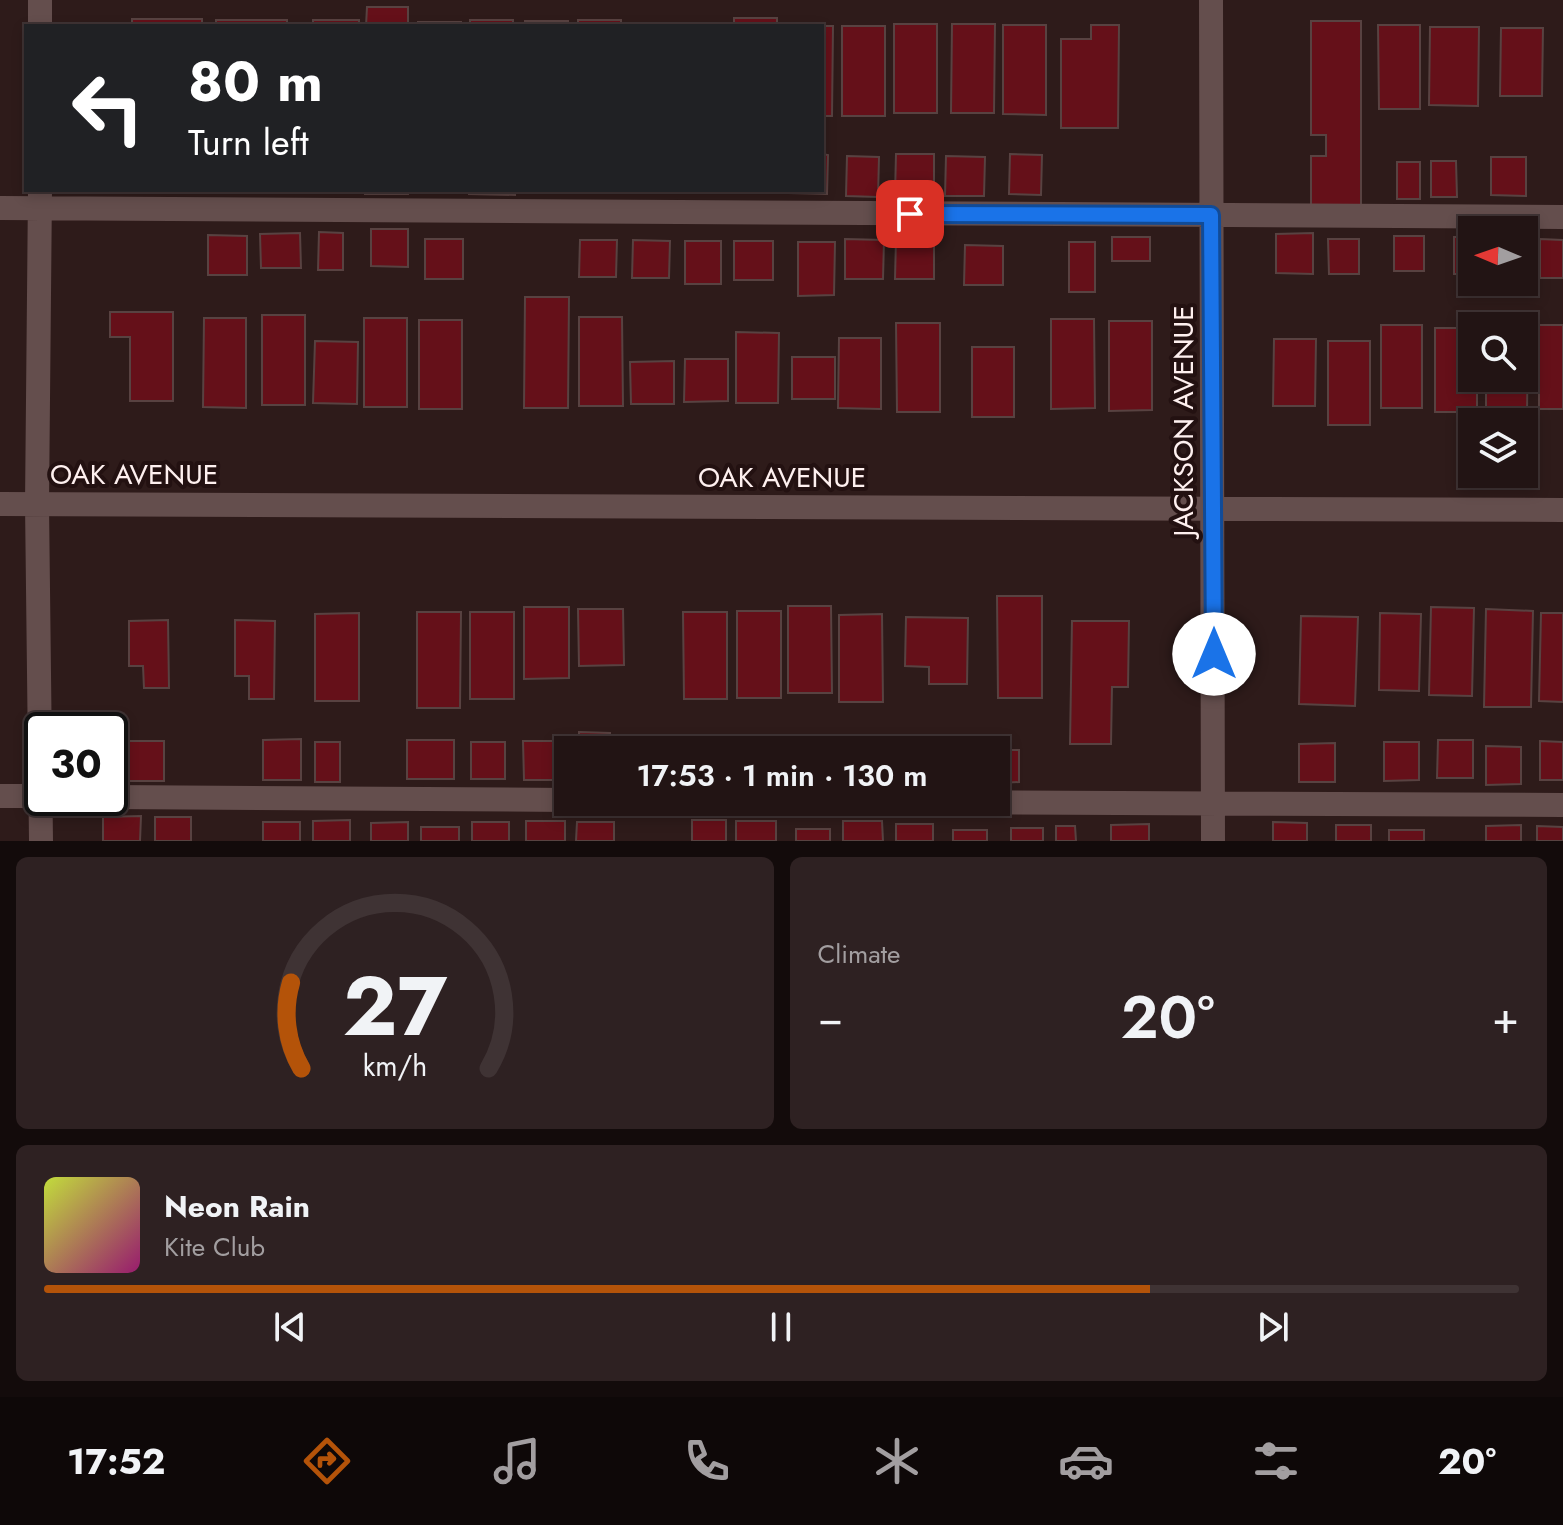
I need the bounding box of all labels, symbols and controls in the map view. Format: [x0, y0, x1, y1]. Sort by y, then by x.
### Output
text: 80 m [188, 41, 323, 122]
icon: left [56, 56, 160, 160]
text: Turn left [188, 116, 309, 168]
pin [876, 180, 944, 248]
icon: arrive [888, 192, 932, 236]
north arrow [1458, 216, 1538, 296]
map controls [1458, 216, 1538, 488]
street label: JACKSON AVENUE [1163, 305, 1204, 541]
button: search [1458, 312, 1538, 392]
button: layers [1458, 408, 1538, 488]
street label: OAK AVENUE [50, 454, 218, 495]
street label: OAK AVENUE [698, 457, 866, 498]
position arrow [1172, 612, 1256, 696]
speed limit sign: 30 [24, 712, 128, 816]
text: 17:53 · 1 min · 130 m [637, 754, 928, 797]
text: Climate [818, 935, 900, 973]
text: 27 [342, 946, 447, 1066]
text: 20° [1121, 974, 1215, 1061]
text: − [818, 986, 843, 1050]
text: + [1492, 986, 1519, 1050]
text: km/h [362, 1045, 427, 1087]
text: Neon Rain [164, 1185, 310, 1228]
text: Kite Club [164, 1228, 265, 1266]
icon: previous [268, 1305, 312, 1349]
icon: pause [759, 1305, 803, 1349]
icon: next [1251, 1305, 1295, 1349]
icon: directions [299, 1433, 355, 1489]
icon: music [489, 1433, 545, 1489]
icon: phone [679, 1433, 735, 1489]
icon: climate [869, 1433, 925, 1489]
icon: car [1058, 1433, 1114, 1489]
icon: filters [1248, 1433, 1304, 1489]
text: 17:52 [67, 1435, 165, 1487]
text: 20° [1438, 1435, 1496, 1487]

